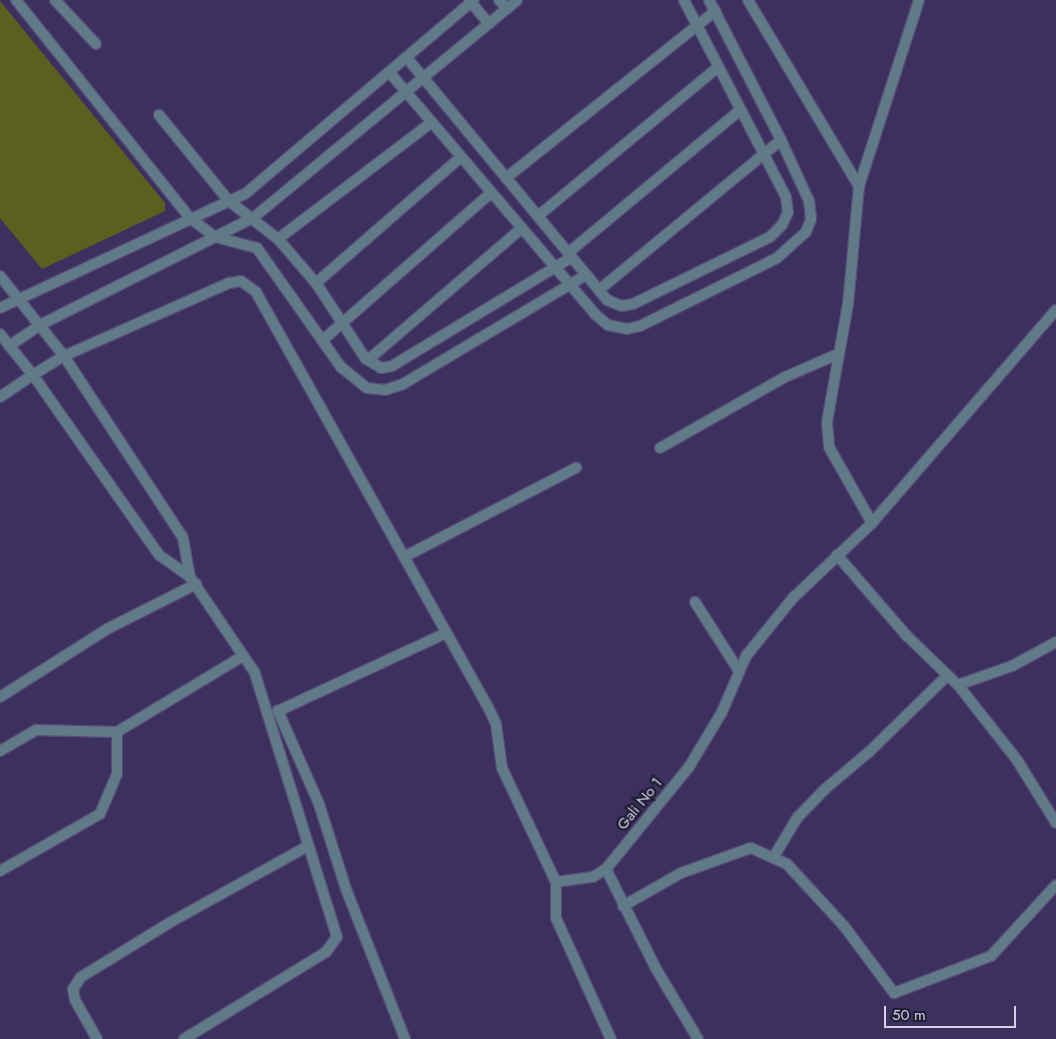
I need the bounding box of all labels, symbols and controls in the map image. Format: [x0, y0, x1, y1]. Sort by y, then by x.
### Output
street label: Gali No 1 [614, 774, 666, 834]
scale bar [886, 996, 1018, 1028]
text: 50 m [892, 1004, 926, 1026]

